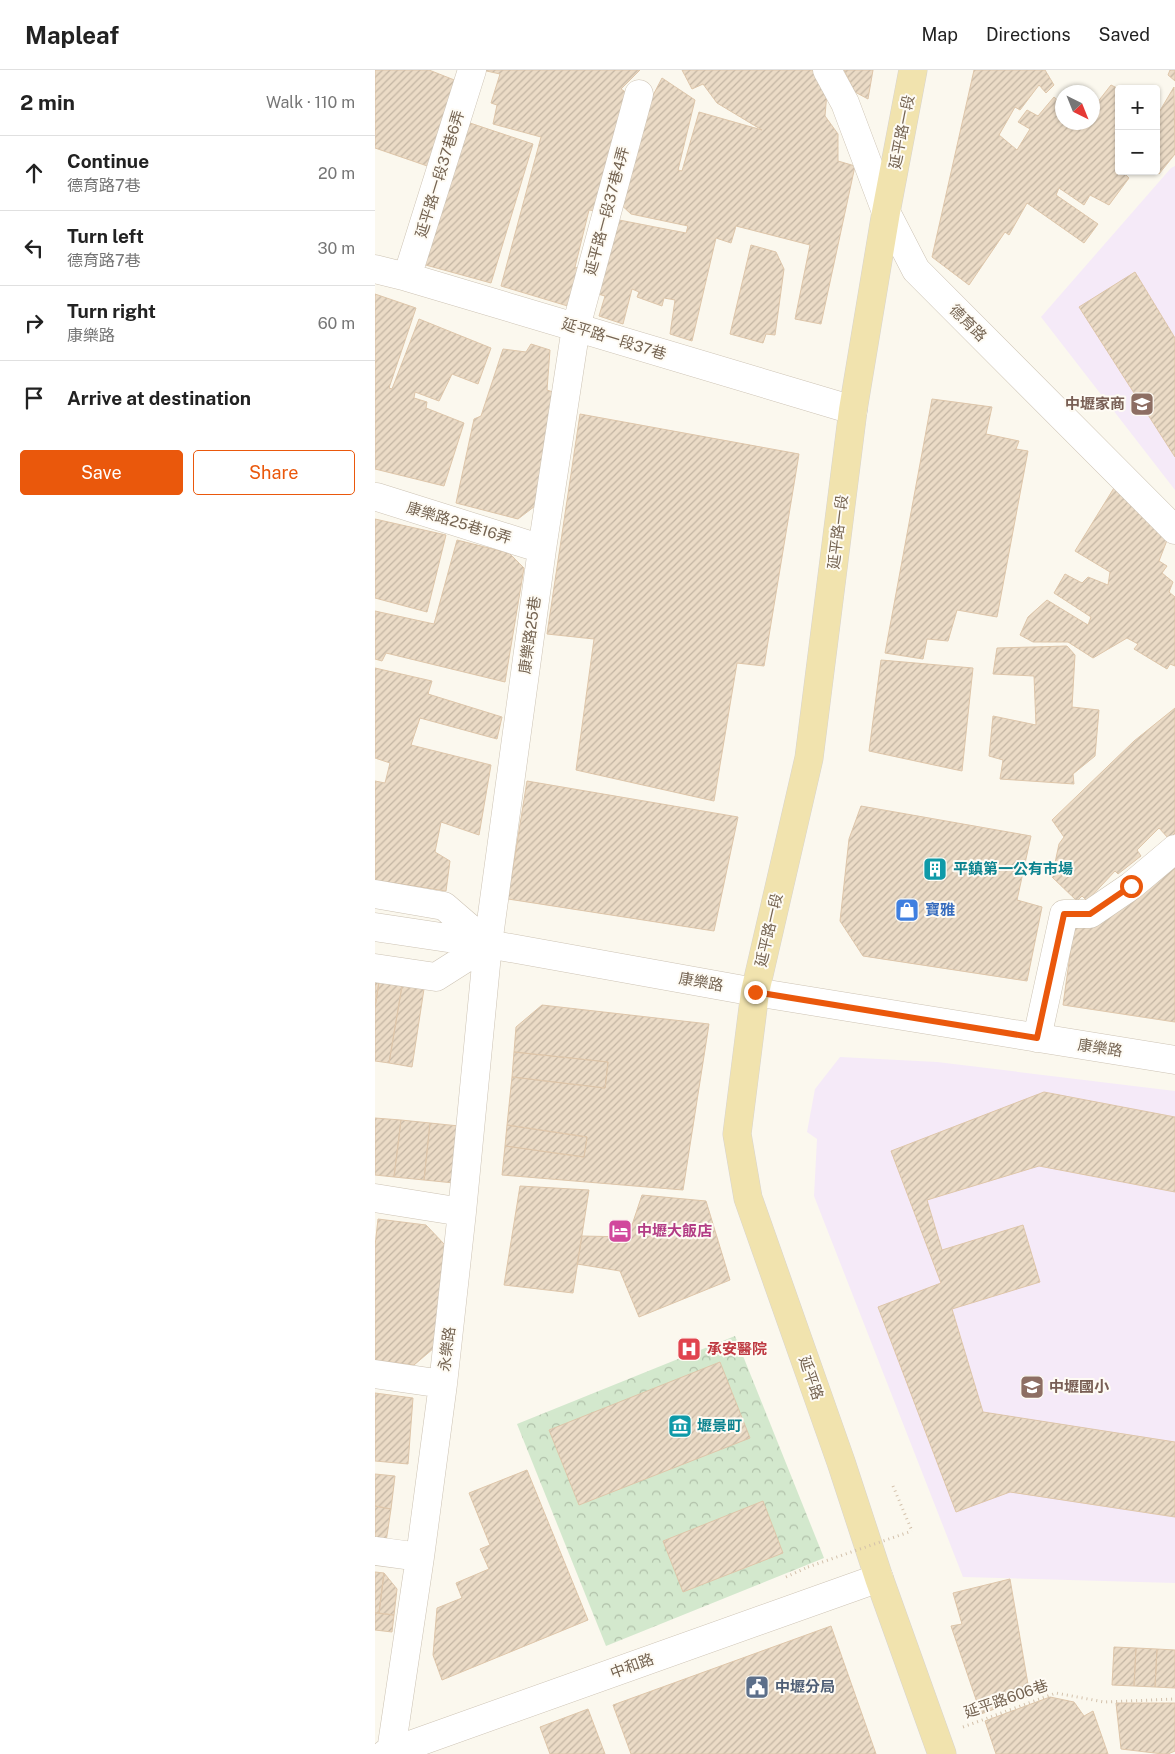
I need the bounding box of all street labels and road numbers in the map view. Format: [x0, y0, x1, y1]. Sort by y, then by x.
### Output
street label: 延平路一段 [886, 93, 917, 170]
street label: 延平路一段37巷6弄 [412, 108, 467, 240]
street label: 延平路一段37巷4弄 [581, 145, 632, 277]
street label: 德育路 [946, 301, 990, 345]
street label: 延平路一段37巷 [560, 315, 668, 362]
street label: 延平路一段 [824, 494, 851, 570]
street label: 康樂路25巷16弄 [405, 498, 514, 547]
street label: 康樂路25巷 [516, 595, 543, 675]
street label: 延平路一段 [752, 891, 785, 968]
street label: 康樂路 [677, 969, 725, 994]
street label: 康樂路 [1077, 1036, 1124, 1059]
street label: 永樂路 [435, 1326, 458, 1372]
street label: 延平路 [796, 1354, 827, 1402]
street label: 中和路 [608, 1650, 656, 1681]
street label: 延平路606巷 [962, 1676, 1050, 1721]

